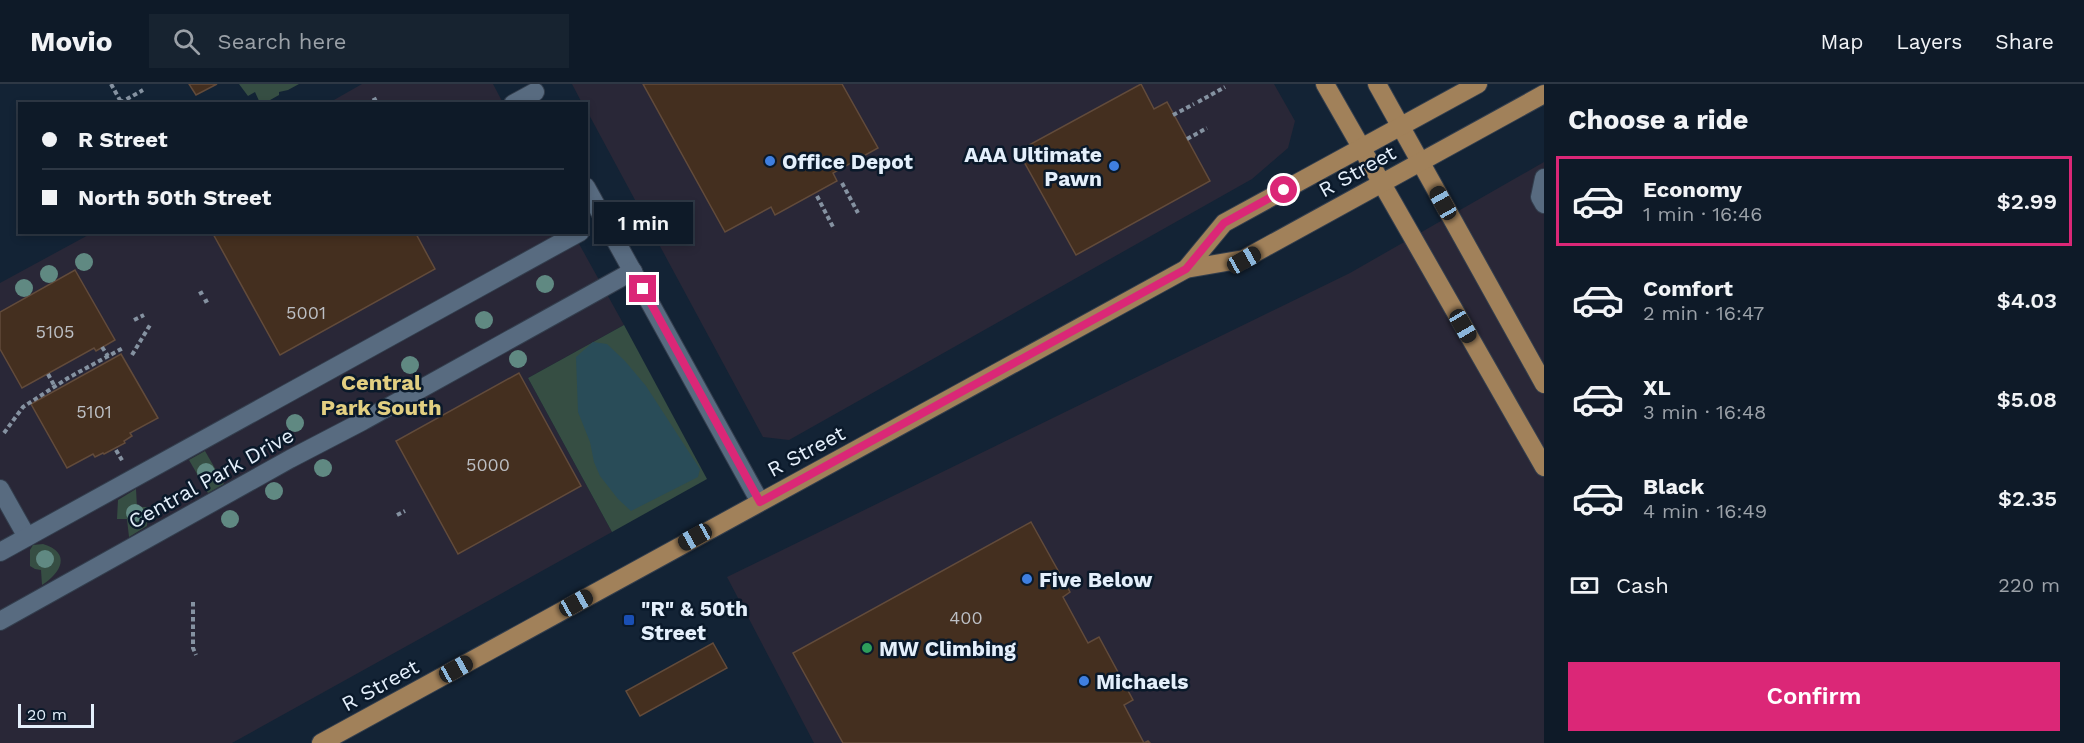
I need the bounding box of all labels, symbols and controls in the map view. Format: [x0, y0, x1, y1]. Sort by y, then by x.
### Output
search box [149, 14, 569, 68]
text: Movio [30, 25, 113, 58]
icon: search [170, 25, 203, 58]
text: Search here [218, 29, 347, 54]
text: Map [1820, 29, 1863, 54]
text: Layers [1896, 29, 1962, 54]
text: Share [1995, 29, 2054, 54]
text: Choose a ride [1568, 104, 1748, 136]
text: R Street [78, 127, 168, 152]
street label: R Street [1314, 140, 1400, 202]
place label: AAA Ultimate Pawn [964, 142, 1102, 191]
place label: Office Depot [782, 149, 913, 174]
marker: Office Depot [763, 154, 777, 168]
marker: AAA Ultimate Pawn [1107, 159, 1121, 173]
icon: car [1571, 174, 1625, 228]
route start [1270, 176, 1297, 203]
text: Economy [1643, 177, 1742, 202]
car [1426, 183, 1460, 223]
text: North 50th Street [78, 185, 271, 210]
text: $2.99 [1997, 189, 2057, 214]
callout: 1 min [594, 202, 692, 244]
text: 1 min · 16:46 [1643, 202, 1762, 226]
text: 1 min [618, 211, 669, 235]
car [1224, 243, 1264, 277]
icon: car [1571, 273, 1625, 327]
route end [629, 275, 656, 302]
text: Comfort [1643, 276, 1733, 301]
text: $4.03 [1997, 288, 2057, 313]
text: 2 min · 16:47 [1643, 301, 1764, 325]
house number: 5001 [286, 302, 326, 323]
car [1446, 306, 1480, 346]
house number: 5105 [35, 321, 75, 342]
district label: Central Park South [320, 370, 442, 420]
icon: car [1571, 372, 1625, 426]
text: XL [1643, 375, 1671, 400]
text: $5.08 [1997, 387, 2057, 412]
text: 3 min · 16:48 [1643, 400, 1766, 424]
house number: 5101 [76, 401, 112, 422]
street label: R Street [763, 420, 849, 482]
street label: Central Park Drive [124, 422, 298, 534]
house number: 5000 [466, 454, 510, 475]
icon: car [1571, 471, 1625, 525]
text: Black [1643, 474, 1704, 499]
text: $2.35 [1998, 486, 2057, 511]
text: 4 min · 16:49 [1643, 499, 1767, 523]
car [675, 520, 715, 554]
place label: Five Below [1039, 567, 1152, 592]
icon: cash [1568, 569, 1601, 602]
marker: Five Below [1020, 572, 1034, 586]
text: Cash [1616, 573, 1669, 598]
text: 220 m [1998, 573, 2060, 597]
car [556, 586, 596, 620]
place label: "R" & 50th Street [641, 596, 748, 645]
house number: 400 [949, 607, 983, 628]
marker: "R" & 50th Street [622, 613, 636, 627]
place label: MW Climbing [879, 636, 1016, 661]
marker: MW Climbing [860, 641, 874, 655]
car [436, 652, 476, 686]
street label: R Street [337, 654, 423, 716]
button: Confirm [1568, 662, 2060, 731]
place label: Michaels [1096, 669, 1188, 694]
marker: Michaels [1077, 674, 1091, 688]
scale bar [18, 701, 94, 728]
text: 20 m [27, 705, 67, 724]

